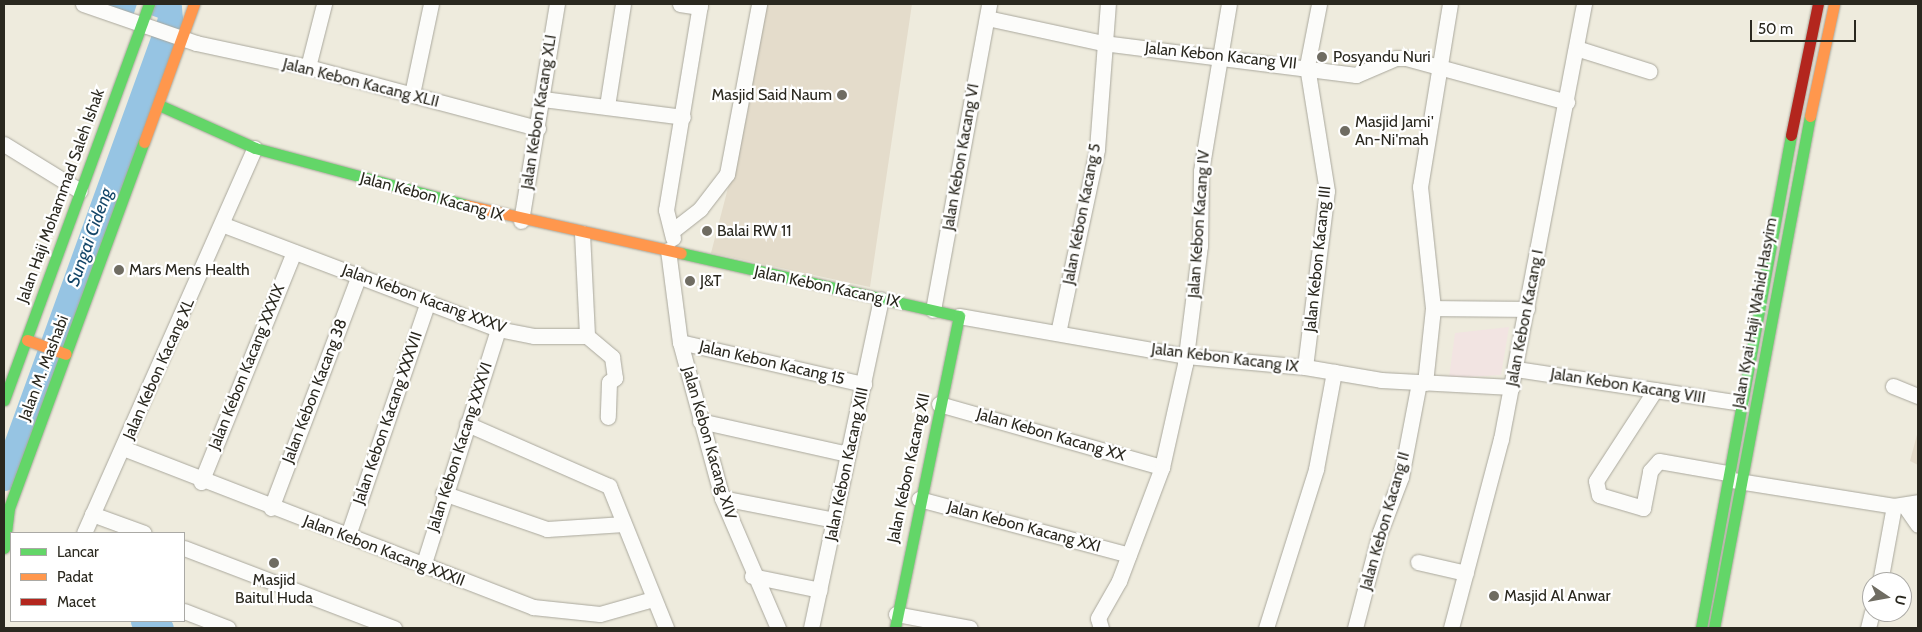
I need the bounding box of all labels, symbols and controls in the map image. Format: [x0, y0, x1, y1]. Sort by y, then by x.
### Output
scale bar [1752, 10, 1858, 42]
text: 50 m [1758, 20, 1793, 38]
street label: Jalan Kebon Kacang XLI [517, 33, 561, 191]
street label: Jalan Kebon Kacang VII [1144, 38, 1298, 74]
place label: Posyandu Nuri [1333, 47, 1431, 67]
marker: Posyandu Nuri [1315, 50, 1329, 64]
street label: Jalan Kebon Kacang XLII [281, 54, 441, 112]
street label: Jalan Kebon Kacang VI [939, 82, 983, 232]
place label: Masjid Said Naum [711, 85, 832, 105]
street label: Jalan Haji Mohammad Saleh Ishak [13, 86, 109, 306]
marker: Masjid Said Naum [836, 89, 848, 101]
place label: Masjid Jami' An-Ni'mah [1355, 112, 1434, 150]
marker: Masjid Jami' An-Ni'mah [1339, 125, 1351, 137]
street label: Jalan Kebon Kacang 5 [1059, 142, 1105, 286]
street label: Jalan Kebon Kacang IV [1184, 149, 1214, 299]
street label: Jalan Kebon Kacang IX [358, 169, 506, 225]
water label: Sungai Cideng [62, 185, 118, 289]
street label: Jalan Kebon Kacang III [1301, 185, 1335, 333]
street label: Jalan Kyai Haji Wahid Hasyim [1729, 216, 1781, 410]
place label: Balai RW 11 [717, 221, 791, 241]
marker: Balai RW 11 [701, 225, 713, 237]
street label: Jalan Kebon Kacang I [1502, 248, 1548, 388]
place label: Mars Mens Health [129, 260, 250, 280]
street label: Jalan Kebon Kacang XXXV [339, 260, 509, 338]
street label: Jalan Kebon Kacang IX [752, 262, 902, 312]
marker: Mars Mens Health [113, 264, 125, 276]
place label: J&T [700, 271, 722, 291]
marker: J&T [684, 275, 696, 287]
street label: Jalan Kebon Kacang XXXIX [205, 281, 289, 453]
street label: Jalan Kebon Kacang XL [119, 296, 199, 442]
street label: Jalan M. Mashabi [15, 313, 73, 423]
street label: Jalan Kebon Kacang 38 [279, 316, 351, 466]
street label: Jalan Kebon Kacang XXXVII [349, 329, 427, 507]
street label: Jalan Kebon Kacang 15 [697, 337, 847, 389]
street label: Jalan Kebon Kacang IX [1150, 339, 1300, 377]
street label: Jalan Kebon Kacang XXXVI [424, 360, 496, 534]
street label: Jalan Kebon Kacang XIV [678, 364, 740, 522]
street label: Jalan Kebon Kacang VIII [1549, 364, 1707, 408]
street label: Jalan Kebon Kacang XIII [821, 385, 873, 543]
street label: Jalan Kebon Kacang XII [884, 391, 934, 545]
street label: Jalan Kebon Kacang XX [974, 405, 1128, 465]
street label: Jalan Kebon Kacang II [1356, 450, 1414, 592]
street label: Jalan Kebon Kacang XXI [945, 497, 1103, 557]
street label: Jalan Kebon Kacang XXXII [301, 511, 467, 591]
legend [10, 532, 185, 622]
text: Lancar [57, 543, 99, 561]
marker: Masjid Baitul Huda [268, 557, 280, 569]
text: Padat [57, 568, 93, 586]
place label: Masjid Baitul Huda [235, 570, 313, 608]
north arrow [1862, 572, 1912, 622]
place label: Masjid Al Anwar [1504, 586, 1611, 606]
marker: Masjid Al Anwar [1488, 590, 1500, 602]
text: Macet [57, 593, 96, 611]
text: U [1891, 593, 1911, 607]

